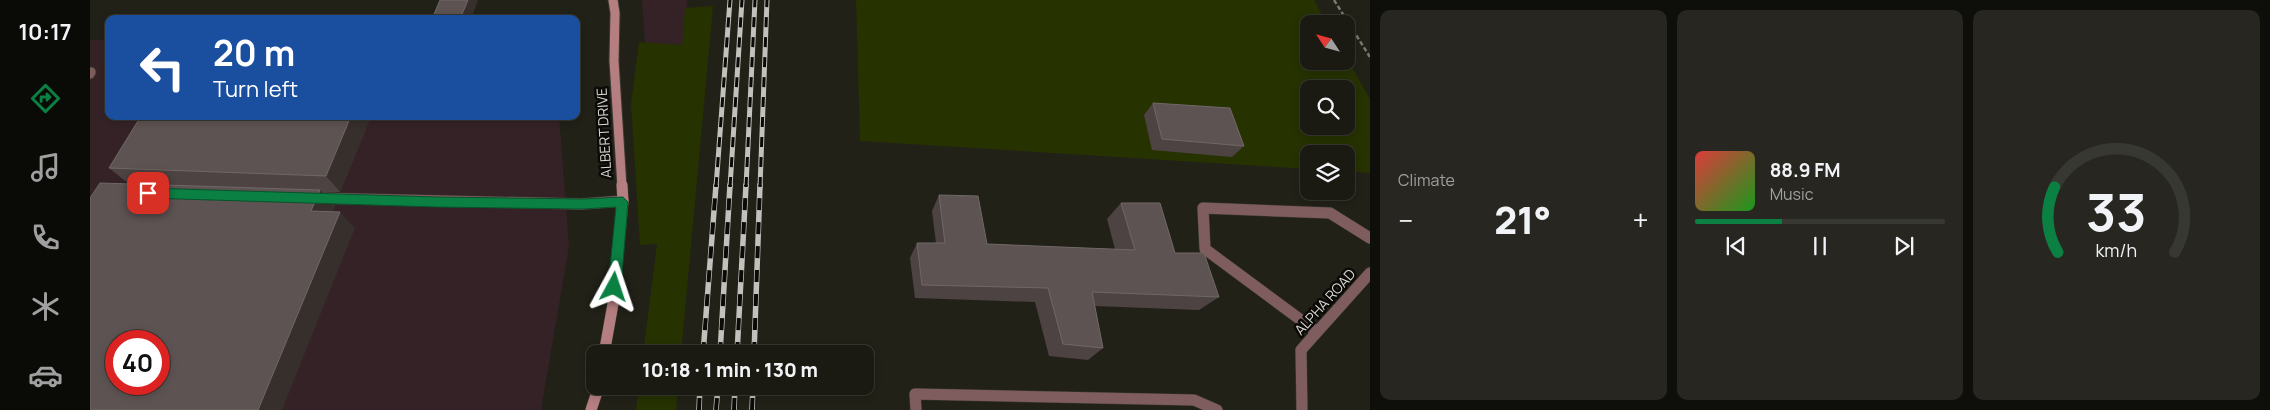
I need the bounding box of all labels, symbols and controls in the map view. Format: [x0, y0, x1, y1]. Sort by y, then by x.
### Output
north arrow [1300, 15, 1355, 70]
map controls [1300, 15, 1355, 200]
text: 10:17 [18, 17, 72, 47]
text: 20 m [213, 29, 295, 77]
icon: left [130, 35, 195, 100]
text: Turn left [213, 74, 298, 104]
button: search [1300, 80, 1355, 135]
icon: directions [28, 81, 63, 116]
street label: ALBERT DRIVE [592, 88, 615, 178]
button: layers [1300, 145, 1355, 200]
icon: music [28, 150, 63, 185]
text: 88.9 FM [1770, 157, 1841, 183]
text: Climate [1398, 169, 1455, 191]
pin [127, 172, 169, 214]
text: 33 [2086, 176, 2147, 247]
icon: arrive [134, 179, 162, 207]
text: Music [1770, 183, 1814, 205]
text: 21° [1494, 193, 1551, 245]
text: − [1398, 201, 1413, 239]
text: + [1633, 201, 1649, 239]
icon: phone [28, 220, 63, 255]
icon: previous [1722, 232, 1750, 260]
icon: pause [1806, 232, 1834, 260]
icon: next [1890, 232, 1918, 260]
text: km/h [2096, 238, 2137, 262]
position arrow [587, 260, 639, 312]
street label: ALPHA ROAD [1290, 265, 1359, 339]
icon: climate [28, 289, 63, 324]
speed limit sign: 40 [105, 330, 170, 395]
text: 10:18 · 1 min · 130 m [642, 357, 818, 383]
icon: car [28, 358, 63, 393]

